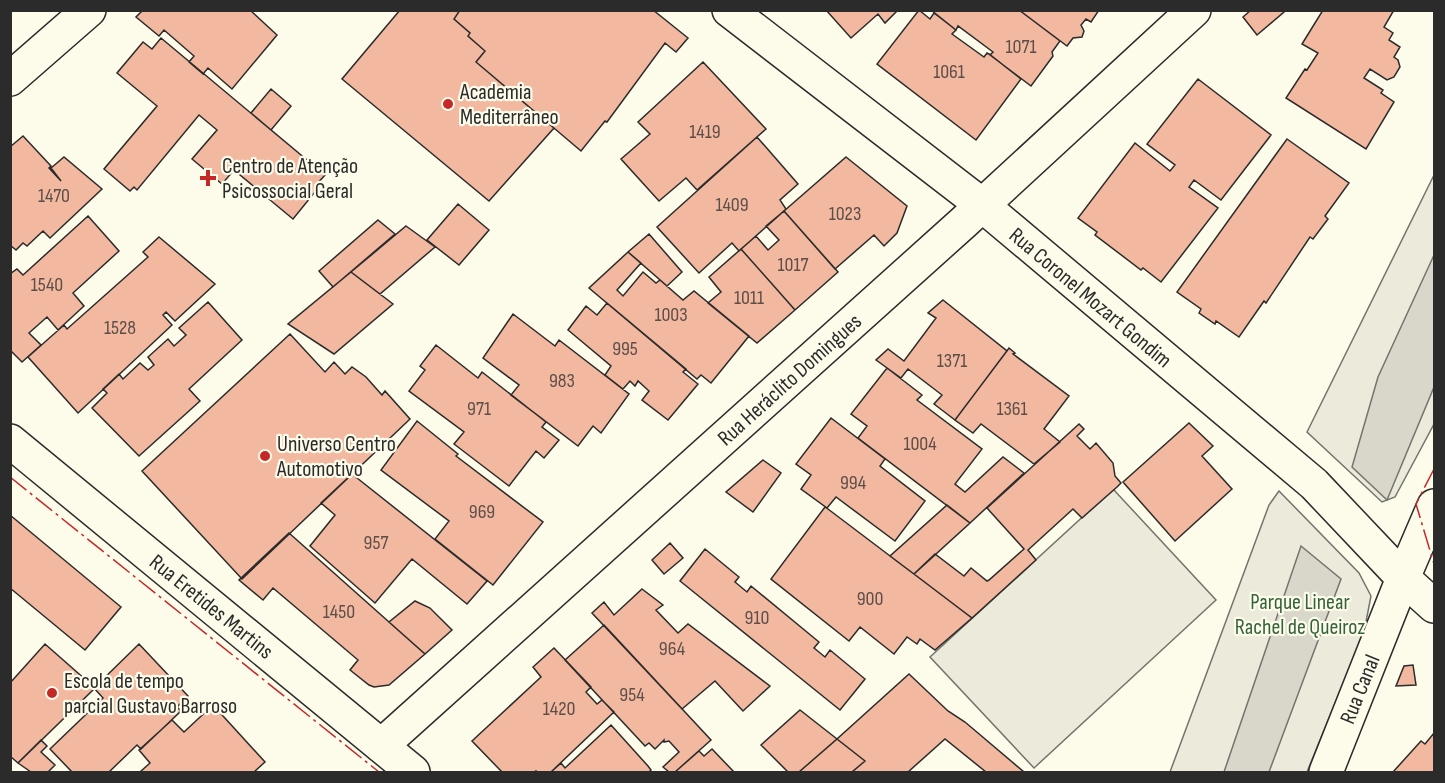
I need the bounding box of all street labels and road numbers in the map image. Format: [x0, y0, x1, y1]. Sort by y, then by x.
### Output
street label: Rua Coronel Mozart Gondim [1003, 222, 1177, 374]
street label: Rua Heráclito Domingues [712, 308, 868, 452]
street label: Rua Eretides Martins [144, 549, 279, 665]
street label: Rua Canal [1334, 651, 1386, 728]

